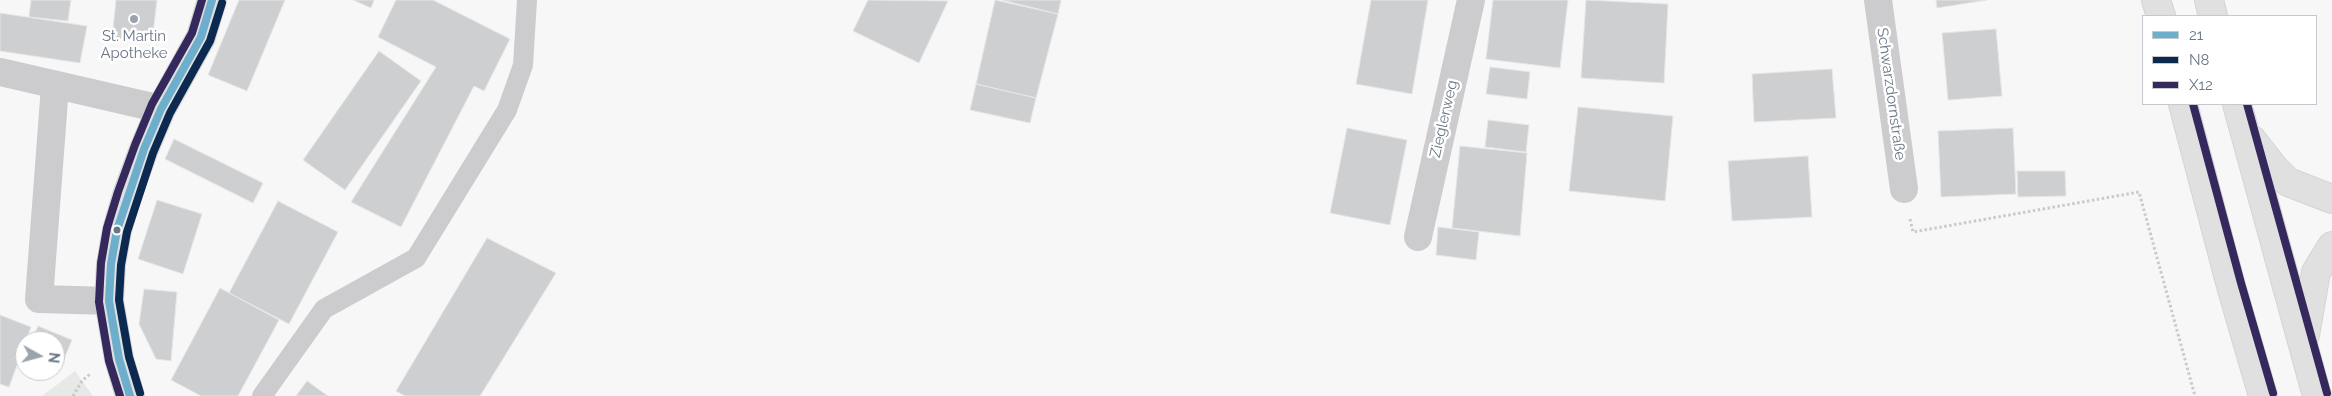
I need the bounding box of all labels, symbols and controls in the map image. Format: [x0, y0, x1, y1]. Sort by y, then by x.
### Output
marker: St. Martin Apotheke [128, 13, 140, 25]
legend [2142, 15, 2317, 105]
text: 21 [2189, 26, 2203, 44]
place label: St. Martin Apotheke [100, 27, 168, 62]
street label: Schwarzdornstraße [1873, 27, 1909, 161]
text: N8 [2189, 51, 2209, 69]
text: X12 [2189, 76, 2213, 94]
street label: Zieglerweg [1426, 79, 1462, 159]
unlabelled marker [112, 225, 122, 235]
north arrow [15, 331, 65, 381]
text: N [45, 351, 62, 364]

